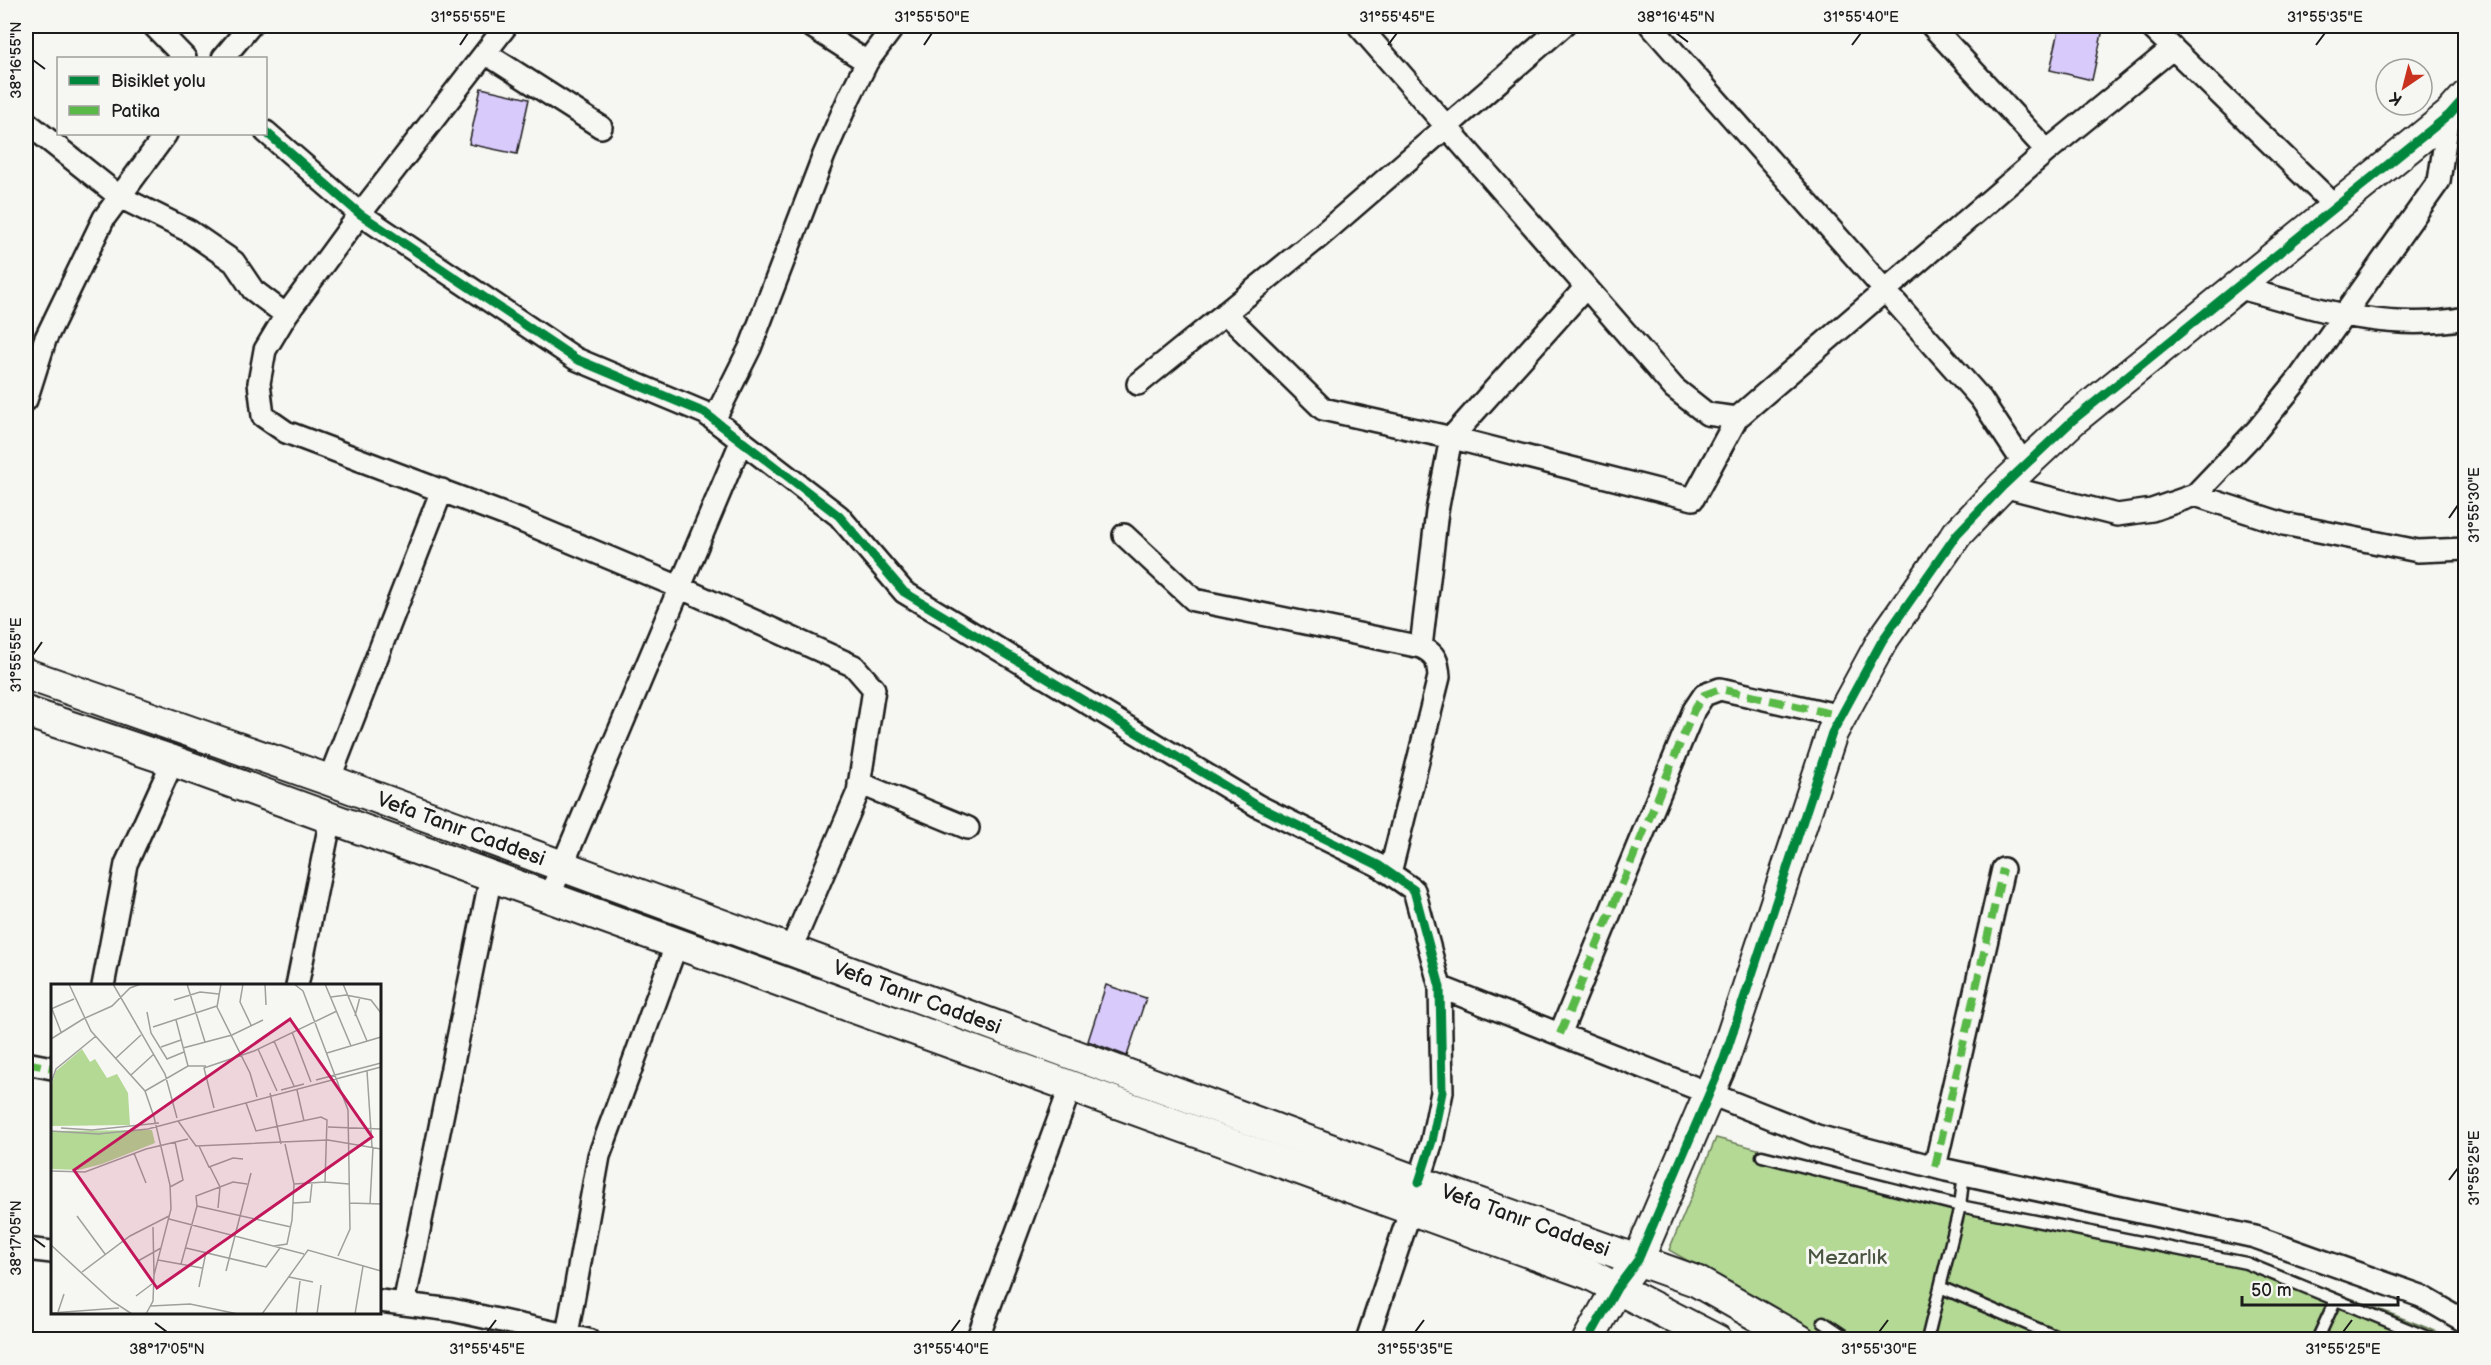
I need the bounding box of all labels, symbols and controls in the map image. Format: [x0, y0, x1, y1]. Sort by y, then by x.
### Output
text: 31°55'55"E [430, 8, 506, 27]
text: 31°55'50"E [894, 8, 970, 27]
text: 31°55'45"E [1359, 8, 1435, 27]
text: 38°16'45"N [1637, 8, 1715, 27]
text: 31°55'40"E [1823, 8, 1899, 27]
text: 31°55'35"E [2287, 8, 2363, 27]
text: 38°16'55"N [7, 21, 26, 99]
legend [57, 57, 267, 135]
north arrow [2374, 57, 2434, 117]
text: Bisiklet yolu [111, 71, 206, 92]
text: K [2386, 87, 2406, 109]
text: Patika [111, 101, 160, 122]
text: 31°55'30"E [2465, 467, 2484, 543]
text: 31°55'55"E [7, 617, 26, 693]
street label: Vefa Tanır Caddesi [374, 786, 549, 871]
street label: Vefa Tanır Caddesi [830, 955, 1005, 1039]
inset map [51, 984, 381, 1314]
text: 31°55'25"E [2465, 1130, 2484, 1206]
street label: Vefa Tanır Caddesi [1438, 1178, 1613, 1262]
text: 38°17'05"N [7, 1200, 26, 1276]
park label: Mezarlık [1807, 1245, 1888, 1270]
scale bar [2242, 1269, 2398, 1307]
text: 50 m [2251, 1280, 2292, 1301]
text: 38°17'05"N [129, 1340, 205, 1359]
text: 31°55'45"E [449, 1340, 525, 1359]
text: 31°55'40"E [913, 1340, 989, 1359]
text: 31°55'35"E [1377, 1340, 1453, 1359]
text: 31°55'30"E [1841, 1340, 1917, 1359]
text: 31°55'25"E [2305, 1340, 2381, 1359]

